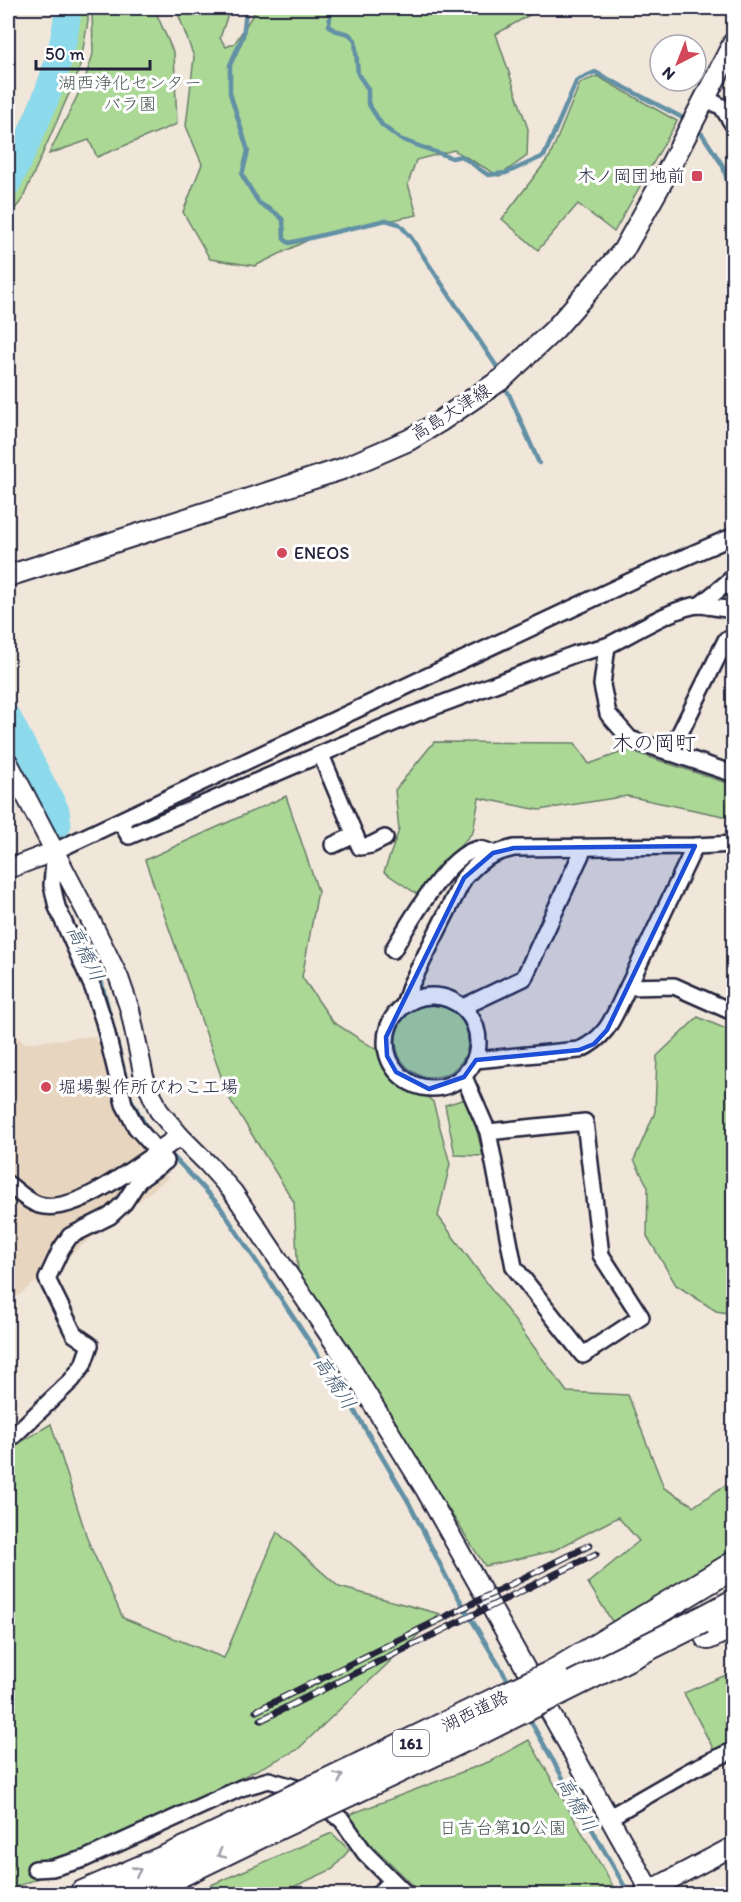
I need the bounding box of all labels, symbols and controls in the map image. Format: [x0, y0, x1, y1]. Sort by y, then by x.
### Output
scale bar [36, 33, 150, 71]
north arrow [648, 33, 708, 93]
text: 50 m [45, 43, 85, 65]
text: N [658, 63, 679, 84]
park label: 湖西浄化センター バラ園 [58, 72, 202, 115]
place label: 木ノ岡団地前 [577, 165, 685, 187]
marker: 木ノ岡団地前 [690, 169, 704, 183]
street label: 高島大津線 [407, 379, 495, 445]
place label: ENEOS [294, 542, 349, 564]
marker: ENEOS [275, 546, 289, 560]
district label: 木の岡町 [612, 730, 696, 755]
water label: 高橋川 [62, 921, 110, 985]
place label: 堀場製作所びわこ工場 [58, 1076, 238, 1098]
marker: 堀場製作所びわこ工場 [39, 1080, 53, 1094]
water label: 高橋川 [309, 1350, 361, 1414]
street label: 湖西道路 [438, 1685, 512, 1737]
road number: 161 [393, 1730, 429, 1756]
water label: 高橋川 [552, 1772, 602, 1836]
one-way arrow [332, 1773, 343, 1785]
park label: 日吉台第10公園 [439, 1817, 567, 1839]
one-way arrow [216, 1846, 227, 1858]
one-way arrow [131, 1867, 142, 1879]

